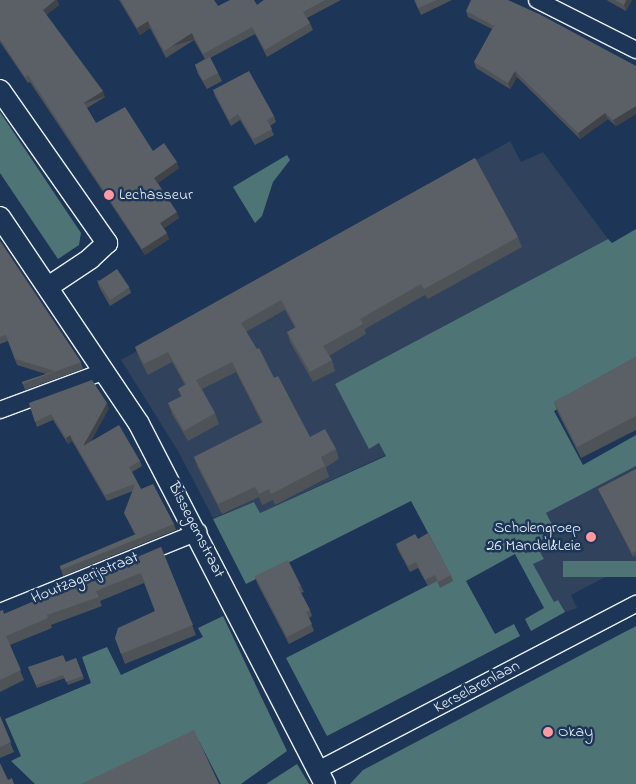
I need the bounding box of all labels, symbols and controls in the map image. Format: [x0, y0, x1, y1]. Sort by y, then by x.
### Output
place label: Lechasseur [119, 185, 193, 205]
marker: Lechasseur [103, 189, 115, 201]
street label: Bissegemstraat [164, 479, 228, 581]
place label: Scholengroep 26 Mandel&Leie [486, 518, 581, 556]
marker: Scholengroep 26 Mandel&Leie [585, 531, 597, 543]
street label: Houtzagerijstraat [29, 548, 141, 608]
street label: Kerselarenlaan [431, 656, 523, 718]
place label: Okay [558, 722, 593, 742]
marker: Okay [542, 726, 554, 738]

